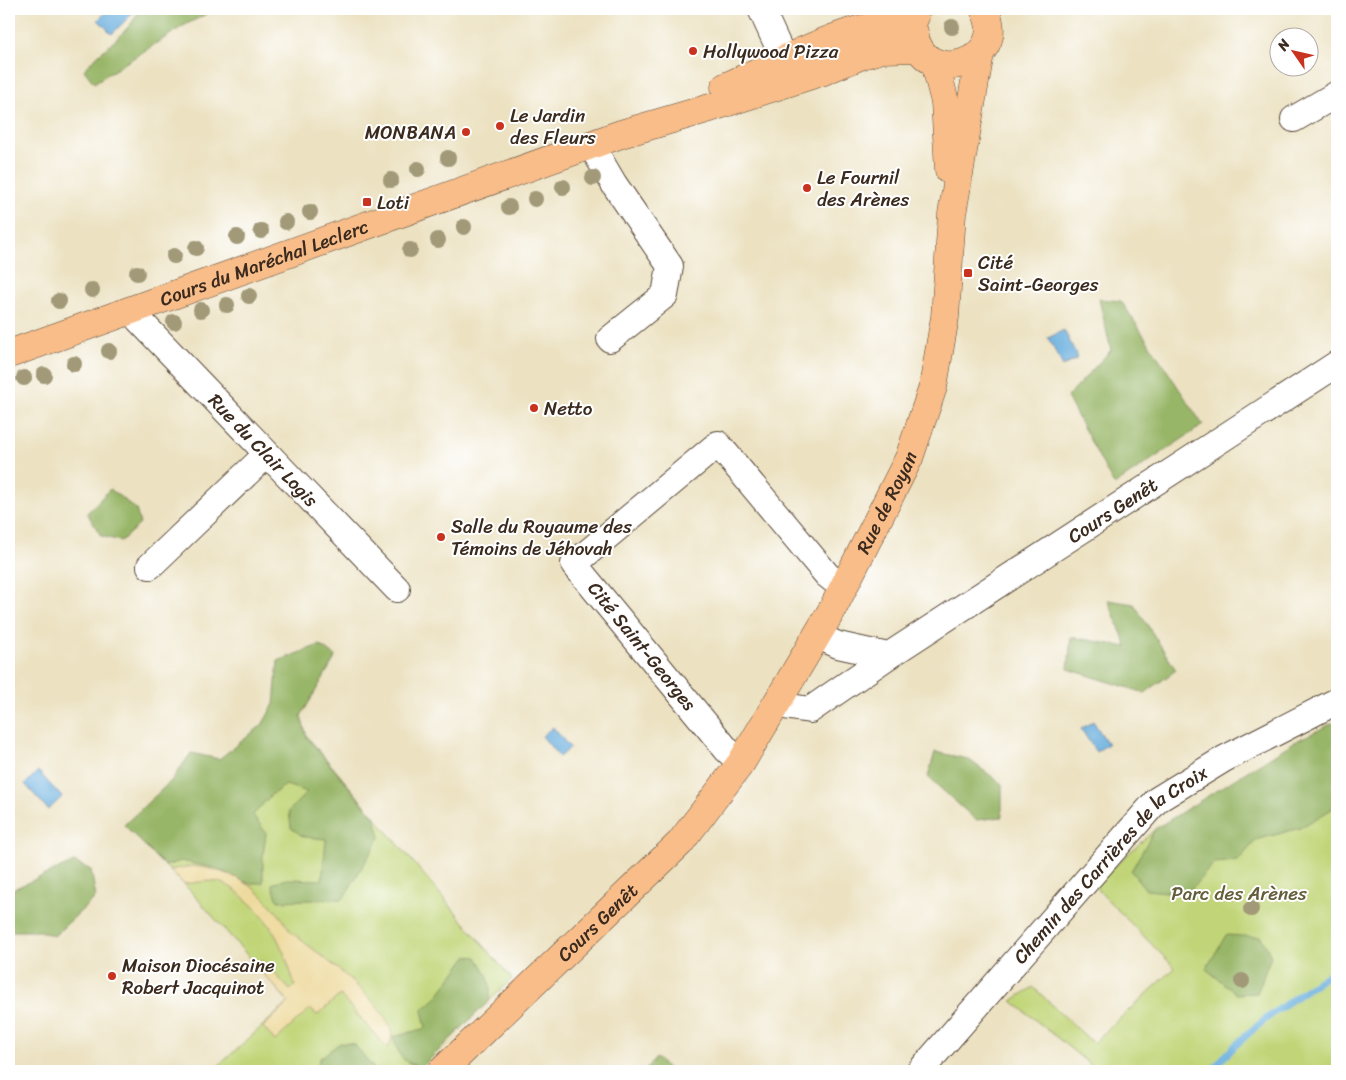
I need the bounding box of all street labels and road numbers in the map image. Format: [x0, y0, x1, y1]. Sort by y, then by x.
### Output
street label: Cours du Maréchal Leclerc [155, 210, 373, 315]
street label: Rue du Clair Logis [200, 385, 327, 515]
street label: Rue de Royan [847, 447, 927, 559]
street label: Cours Genêt [1060, 468, 1164, 552]
street label: Cité Saint-Georges [579, 574, 705, 718]
street label: Chemin des Carrières de la Croix [1004, 756, 1214, 971]
street label: Cours Genêt [549, 875, 646, 970]

